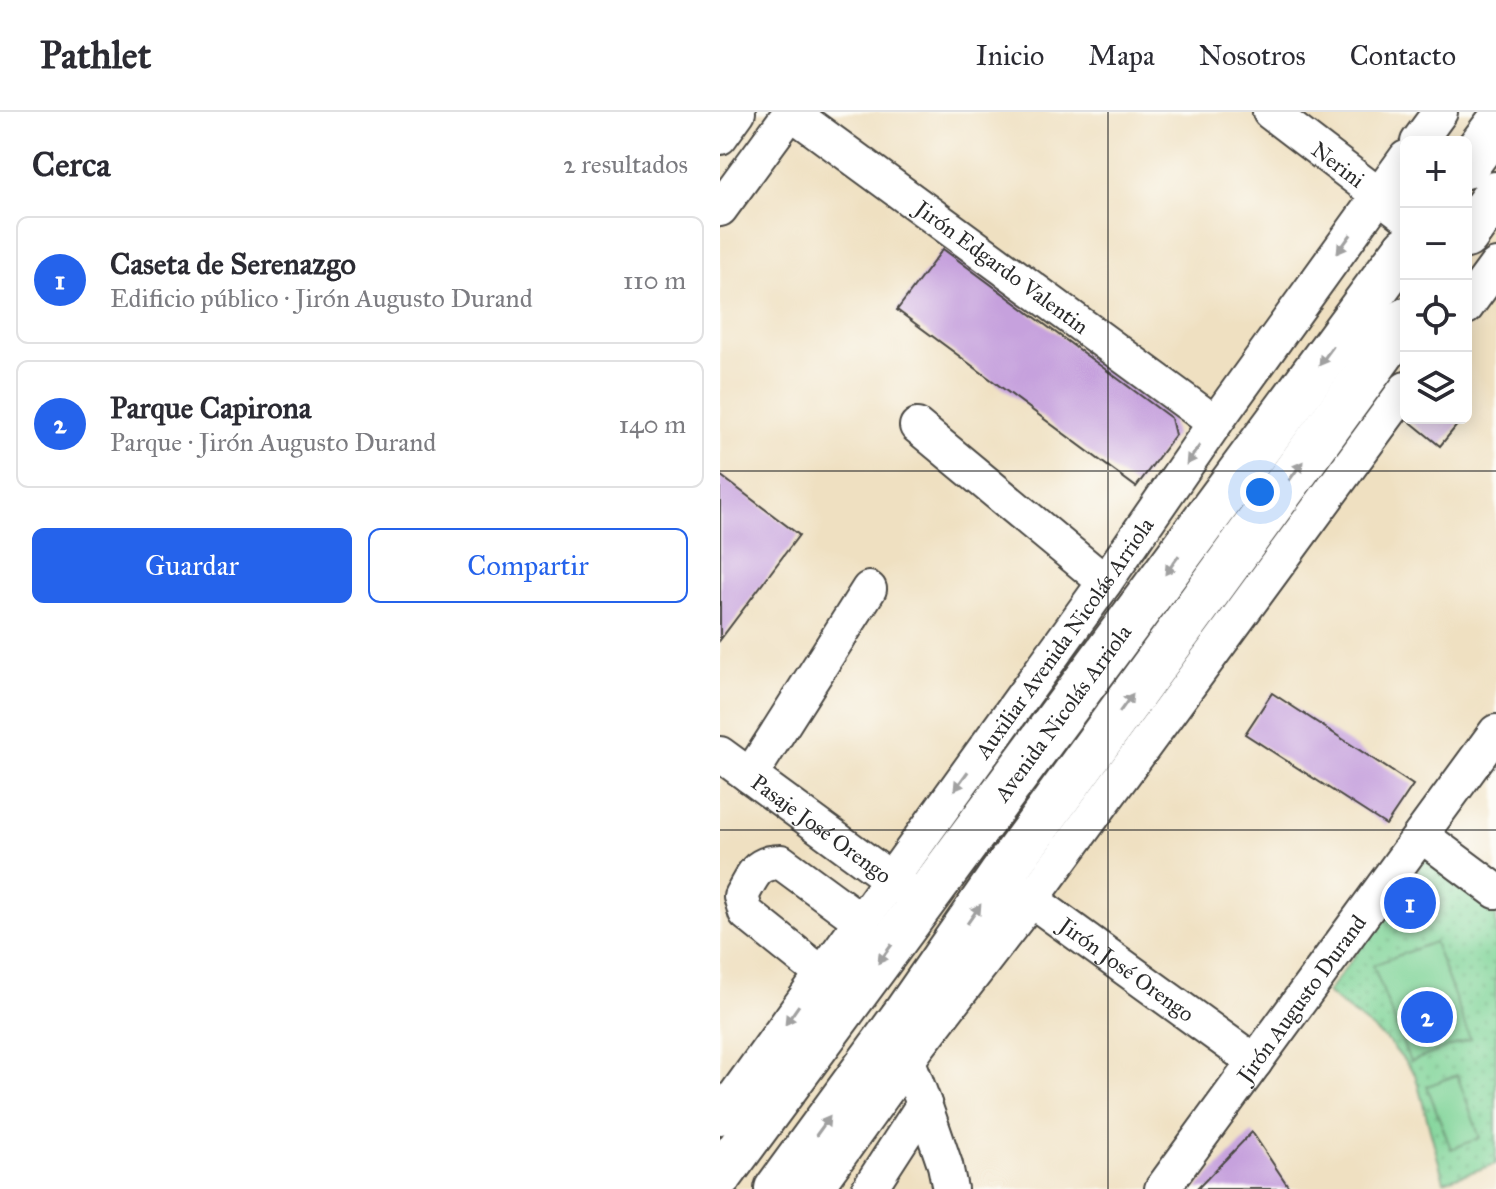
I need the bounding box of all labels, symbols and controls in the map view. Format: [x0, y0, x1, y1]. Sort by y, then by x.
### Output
text: Pathlet [40, 32, 151, 78]
text: Inicio [976, 38, 1044, 73]
text: Mapa [1088, 38, 1155, 73]
text: Nosotros [1199, 38, 1306, 73]
text: Contacto [1350, 38, 1456, 73]
street label: Nerini [1306, 135, 1370, 193]
map controls [1400, 136, 1472, 424]
button: + [1400, 136, 1472, 208]
text: Cerca [32, 144, 111, 185]
text: 2 resultados [563, 148, 688, 180]
street label: Jirón Edgardo Valentin [909, 193, 1094, 339]
button: − [1400, 208, 1472, 280]
one-way arrow [1336, 233, 1352, 254]
text: Caseta de Serenazgo [110, 246, 356, 282]
text: 1 [55, 264, 65, 296]
text: 110 m [623, 264, 686, 296]
button: locate [1400, 280, 1472, 352]
text: Edificio público · Jirón Augusto Durand [110, 282, 533, 314]
one-way arrow [1319, 345, 1335, 366]
button: layers [1400, 352, 1472, 424]
text: Parque Capirona [110, 390, 311, 426]
text: 2 [54, 408, 66, 440]
text: 140 m [619, 408, 686, 440]
text: Parque · Jirón Augusto Durand [110, 426, 436, 458]
one-way arrow [1186, 445, 1201, 466]
one-way arrow [1287, 460, 1303, 481]
your location [1240, 472, 1280, 512]
street label: Auxiliar Avenida Nicolás Arriola [968, 513, 1160, 763]
button: Guardar [32, 528, 352, 603]
button: Compartir [368, 528, 688, 603]
one-way arrow [1164, 554, 1180, 576]
street label: Avenida Nicolás Arriola [990, 618, 1136, 806]
one-way arrow [1118, 693, 1133, 714]
street label: Pasaje José Orengo [746, 768, 897, 889]
one-way arrow [953, 771, 969, 791]
pin: 1 [1384, 873, 1436, 933]
one-way arrow [966, 904, 981, 925]
street label: Jirón Augusto Durand [1230, 909, 1371, 1089]
street label: Jirón José Orengo [1053, 910, 1200, 1027]
one-way arrow [877, 944, 893, 965]
pin: 2 [1401, 987, 1453, 1047]
one-way arrow [785, 1004, 801, 1025]
one-way arrow [815, 1116, 831, 1136]

